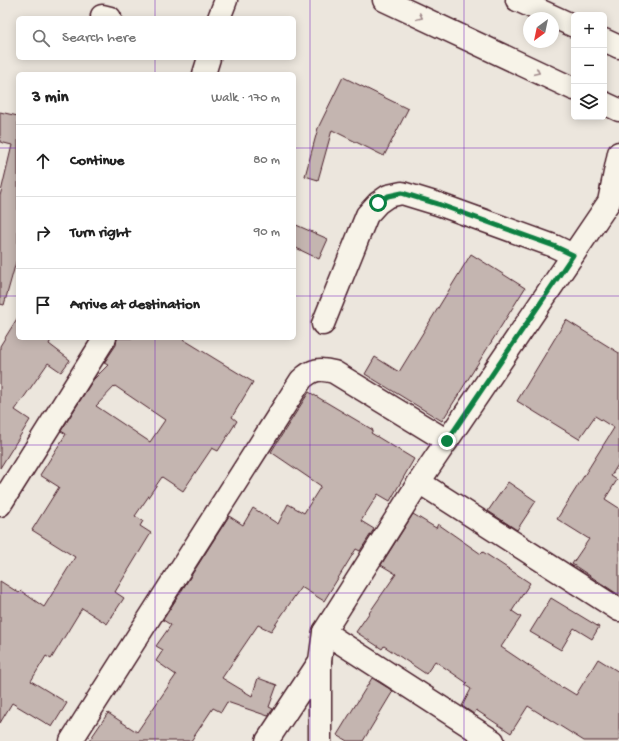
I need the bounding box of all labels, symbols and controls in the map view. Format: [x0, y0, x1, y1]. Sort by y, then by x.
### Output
one-way arrow [415, 12, 423, 20]
north arrow [523, 12, 559, 48]
map controls [571, 12, 607, 120]
button: + [571, 12, 607, 48]
search box [16, 16, 296, 60]
icon: search [30, 27, 52, 49]
text: Search here [62, 29, 136, 47]
button: − [571, 48, 607, 84]
one-way arrow [533, 67, 541, 75]
button: layers [571, 84, 607, 120]
text: 3 min [32, 88, 69, 108]
text: Walk · 170 m [211, 91, 280, 106]
icon: ahead [32, 150, 54, 172]
text: Continue [70, 152, 124, 170]
text: 80 m [253, 153, 280, 168]
route start [369, 194, 387, 212]
icon: right [32, 222, 54, 244]
text: Turn right [70, 224, 130, 242]
text: 90 m [254, 225, 280, 240]
icon: arrive [32, 294, 54, 316]
text: Arrive at destination [70, 296, 200, 314]
route end [438, 432, 456, 450]

